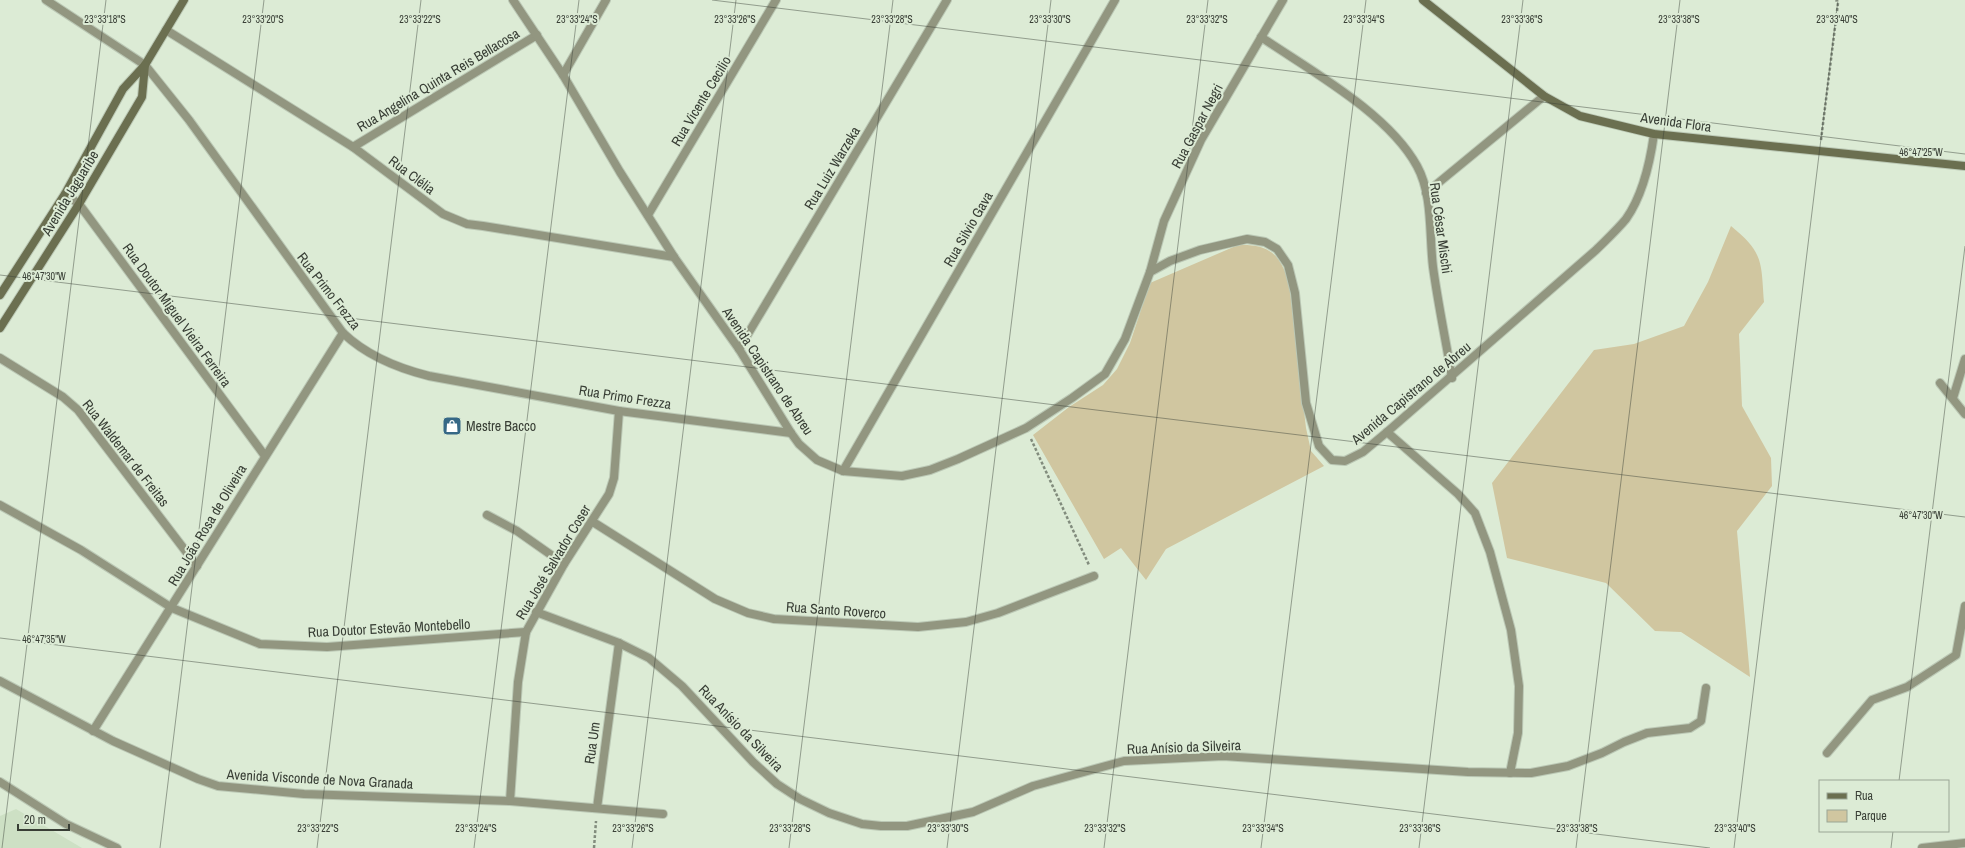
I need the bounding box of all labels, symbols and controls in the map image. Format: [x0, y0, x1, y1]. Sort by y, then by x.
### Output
text: 23°33'18"S [84, 13, 126, 26]
text: 23°33'20"S [242, 13, 284, 26]
text: 23°33'22"S [399, 13, 441, 26]
text: 23°33'24"S [556, 13, 598, 26]
text: 23°33'26"S [714, 13, 756, 26]
text: 23°33'28"S [871, 13, 913, 26]
text: 23°33'30"S [1029, 13, 1071, 26]
text: 23°33'32"S [1186, 13, 1228, 26]
text: 23°33'34"S [1343, 13, 1385, 26]
text: 23°33'36"S [1501, 13, 1543, 26]
text: 23°33'38"S [1658, 13, 1700, 26]
text: 23°33'40"S [1816, 13, 1858, 26]
street label: Rua Angelina Quinta Reis Bellacosa [353, 24, 523, 136]
street label: Rua Vicente Cecilio [667, 53, 735, 149]
street label: Rua Gaspar Negri [1167, 81, 1227, 171]
street label: Avenida Flora [1638, 108, 1713, 136]
street label: Rua Luiz Warzeka [800, 123, 864, 213]
text: 46°47'25"W [1899, 146, 1943, 159]
street label: Avenida Jaguaribe [37, 147, 102, 240]
street label: Rua Clélia [385, 152, 439, 199]
street label: Rua César Mischi [1426, 181, 1456, 275]
street label: Rua Silvio Gava [939, 188, 997, 270]
street label: Rua Doutor Miguel Vieira Ferreira [119, 240, 236, 391]
street label: Rua Primo Frezza [293, 249, 365, 334]
text: 46°47'30"W [22, 270, 66, 283]
street label: Avenida Capistrano de Abreu [718, 303, 818, 438]
street label: Avenida Capistrano de Abreu [1347, 338, 1474, 449]
street label: Rua Primo Frezza [578, 381, 673, 413]
street label: Rua Waldemar de Freitas [79, 396, 174, 510]
shop icon: Mestre Bacco [441, 415, 463, 437]
place label: Mestre Bacco [466, 417, 536, 435]
street label: Rua João Rosa de Oliveira [164, 460, 251, 589]
street label: Rua José Salvador Coser [512, 501, 594, 623]
text: 46°47'30"W [1899, 509, 1943, 522]
street label: Rua Santo Roverco [785, 598, 887, 622]
street label: Rua Doutor Estevão Montebello [307, 615, 471, 641]
text: 46°47'35"W [22, 633, 66, 646]
street label: Rua Anísio da Silveira [695, 681, 788, 776]
street label: Rua Um [580, 721, 604, 765]
street label: Rua Anísio da Silveira [1127, 736, 1242, 758]
street label: Avenida Visconde de Nova Granada [225, 765, 414, 793]
legend [1819, 780, 1949, 832]
text: Rua [1855, 788, 1874, 804]
scale bar [18, 806, 69, 832]
text: Parque [1855, 808, 1887, 824]
text: 20 m [24, 812, 46, 828]
text: 23°33'22"S [297, 822, 339, 835]
text: 23°33'24"S [455, 822, 497, 835]
text: 23°33'26"S [612, 822, 654, 835]
text: 23°33'28"S [769, 822, 811, 835]
text: 23°33'30"S [927, 822, 969, 835]
text: 23°33'32"S [1084, 822, 1126, 835]
text: 23°33'34"S [1242, 822, 1284, 835]
text: 23°33'36"S [1399, 822, 1441, 835]
text: 23°33'38"S [1556, 822, 1598, 835]
text: 23°33'40"S [1714, 822, 1756, 835]

